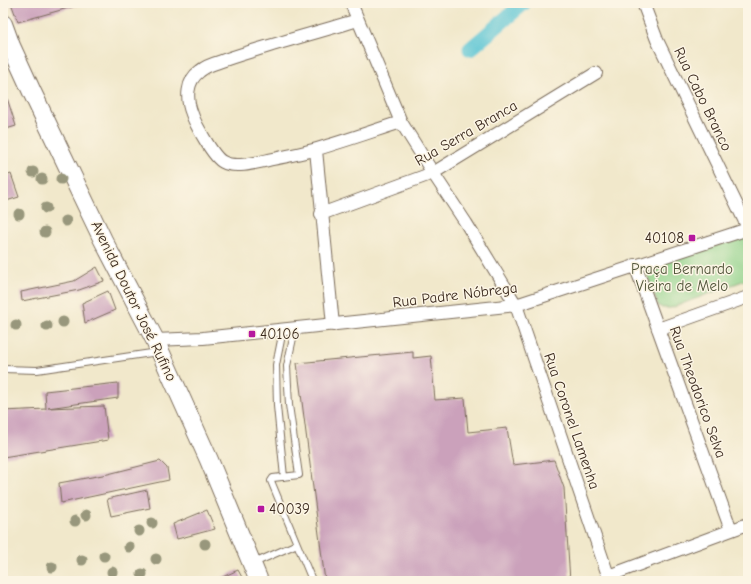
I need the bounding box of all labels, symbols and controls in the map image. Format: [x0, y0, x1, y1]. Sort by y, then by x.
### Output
street label: Rua Cabo Branco [670, 44, 736, 154]
street label: Rua Serra Branca [411, 96, 521, 170]
street label: Avenida Doutor José Rufino [87, 218, 181, 384]
place label: 40108 [645, 229, 684, 247]
marker: 40108 [687, 233, 697, 243]
park label: Praça Bernardo Vieira de Melo [631, 260, 733, 295]
street label: Rua Padre Nóbrega [392, 278, 518, 312]
street label: Rua Theodorico Selva [666, 324, 730, 460]
place label: 40106 [260, 325, 300, 343]
marker: 40106 [247, 329, 257, 339]
street label: Rua Coronel Lamenha [540, 350, 604, 492]
place label: 40039 [269, 500, 310, 518]
marker: 40039 [256, 504, 266, 514]

